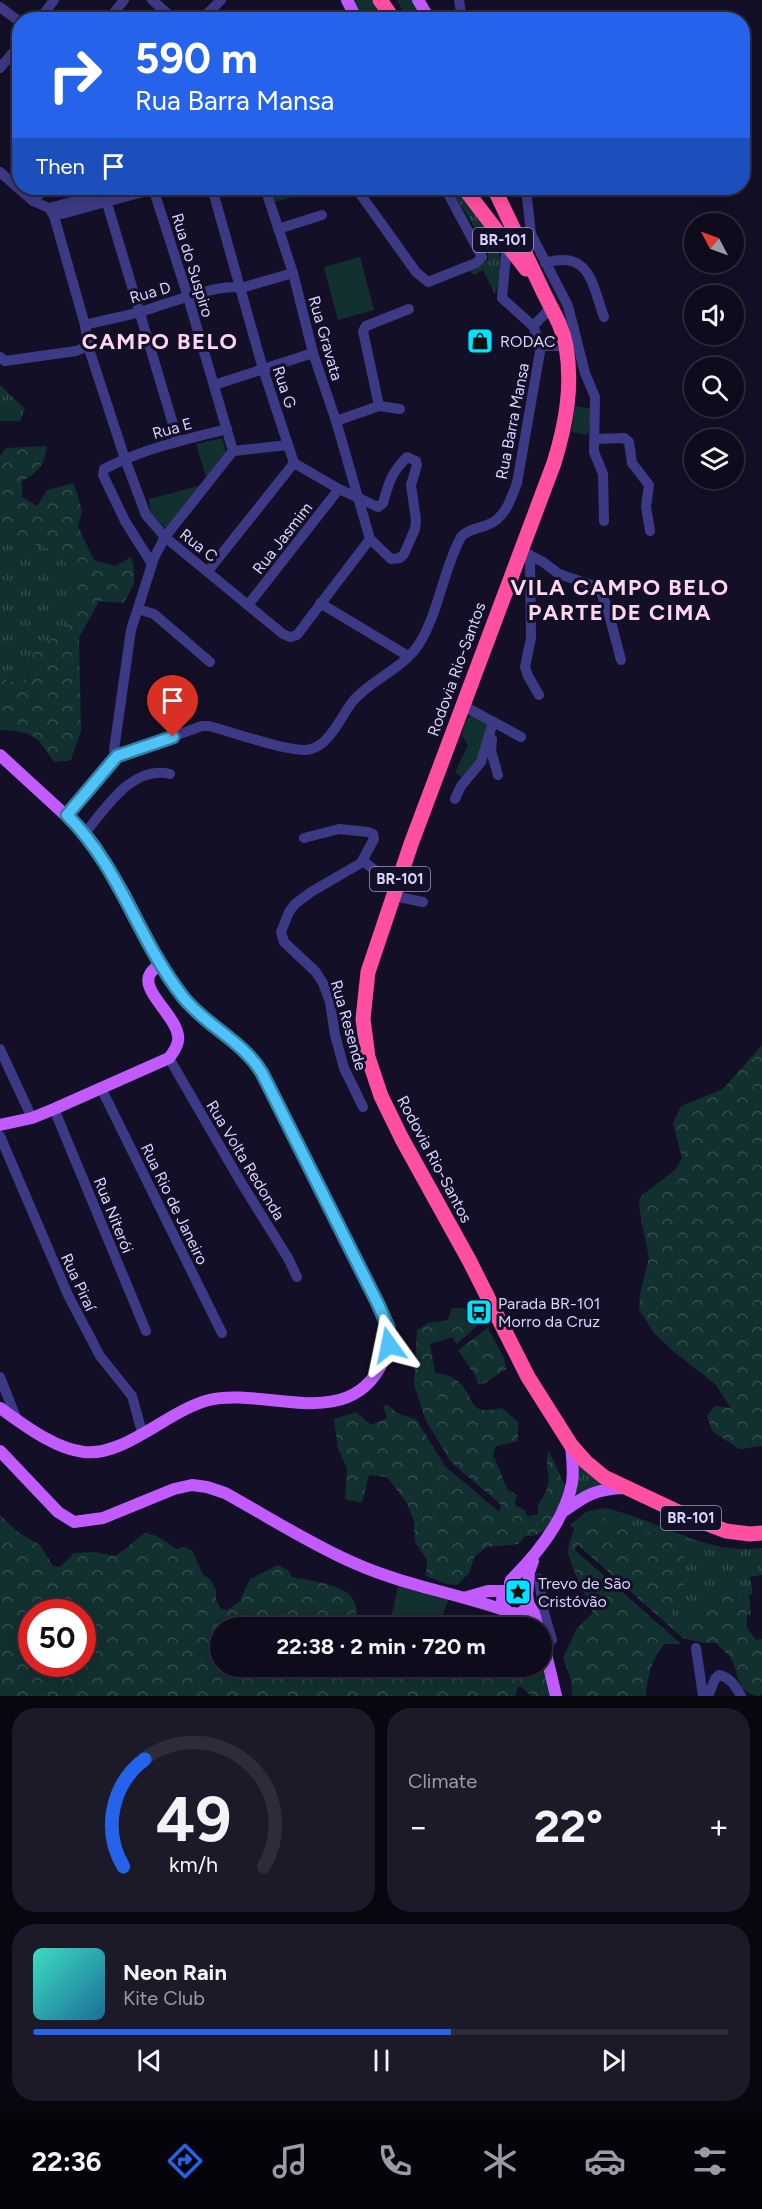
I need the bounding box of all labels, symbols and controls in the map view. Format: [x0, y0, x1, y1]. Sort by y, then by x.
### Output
text: 590 m [135, 33, 258, 84]
icon: right [36, 36, 114, 114]
text: Rua Barra Mansa [135, 84, 334, 117]
icon: arrive [97, 150, 130, 183]
text: Then [36, 153, 85, 180]
street label: Rua do Suspiro [168, 211, 217, 319]
north arrow [684, 213, 744, 273]
map controls [684, 213, 744, 489]
road number: BR-101 [473, 228, 533, 252]
street label: Rua D [127, 278, 173, 307]
button: sound [684, 285, 744, 345]
street label: Rua Gravata [304, 294, 347, 383]
shop icon: RODAC [465, 326, 495, 356]
district label: CAMPO BELO [82, 328, 238, 355]
place label: RODAC [500, 332, 555, 351]
button: search [684, 357, 744, 417]
street label: Rua Barra Mansa [492, 361, 533, 481]
street label: Rua G [269, 364, 300, 411]
street label: Rua E [150, 414, 194, 443]
button: layers [684, 429, 744, 489]
street label: Rua Jasmim [248, 499, 316, 578]
street label: Rua C [176, 525, 221, 566]
district label: VILA CAMPO BELO PARTE DE CIMA [510, 574, 730, 626]
street label: Rodovia Rio-Santos [423, 600, 490, 739]
pin [147, 675, 198, 737]
icon: arrive [156, 684, 189, 717]
road number: BR-101 [370, 867, 430, 891]
street label: Rua Resende [327, 978, 371, 1073]
street label: Rodovia Rio-Santos [393, 1092, 476, 1226]
street label: Rua Volta Redonda [202, 1097, 289, 1224]
street label: Rua Rio de Janeiro [137, 1140, 212, 1268]
street label: Rua Niterói [90, 1174, 137, 1256]
street label: Rua Piraí [57, 1250, 101, 1315]
place label: Parada BR-101 Morro da Cruz [498, 1294, 600, 1331]
bus stop icon: Parada BR-101 Morro da Cruz [464, 1297, 494, 1327]
position arrow [357, 1313, 421, 1377]
road number: BR-101 [661, 1506, 721, 1530]
place label: Trevo de São Cristóvão [538, 1574, 631, 1611]
place icon: Trevo de São Cristóvão [503, 1577, 533, 1607]
speed limit sign: 50 [18, 1599, 96, 1677]
text: 22:38 · 2 min · 720 m [276, 1633, 486, 1660]
text: Climate [408, 1769, 477, 1793]
text: 49 [156, 1782, 231, 1857]
text: 22° [534, 1799, 603, 1853]
text: − [408, 1807, 429, 1846]
text: + [708, 1807, 729, 1846]
text: km/h [169, 1852, 218, 1877]
text: Neon Rain [123, 1959, 227, 1986]
text: Kite Club [123, 1986, 205, 2010]
icon: previous [133, 2044, 166, 2077]
icon: pause [365, 2044, 398, 2077]
icon: next [597, 2044, 630, 2077]
icon: directions [164, 2140, 206, 2182]
icon: music [269, 2140, 311, 2182]
icon: phone [374, 2140, 416, 2182]
icon: climate [479, 2140, 521, 2182]
icon: car [584, 2140, 626, 2182]
icon: filters [689, 2140, 731, 2182]
text: 22:36 [31, 2145, 102, 2178]

